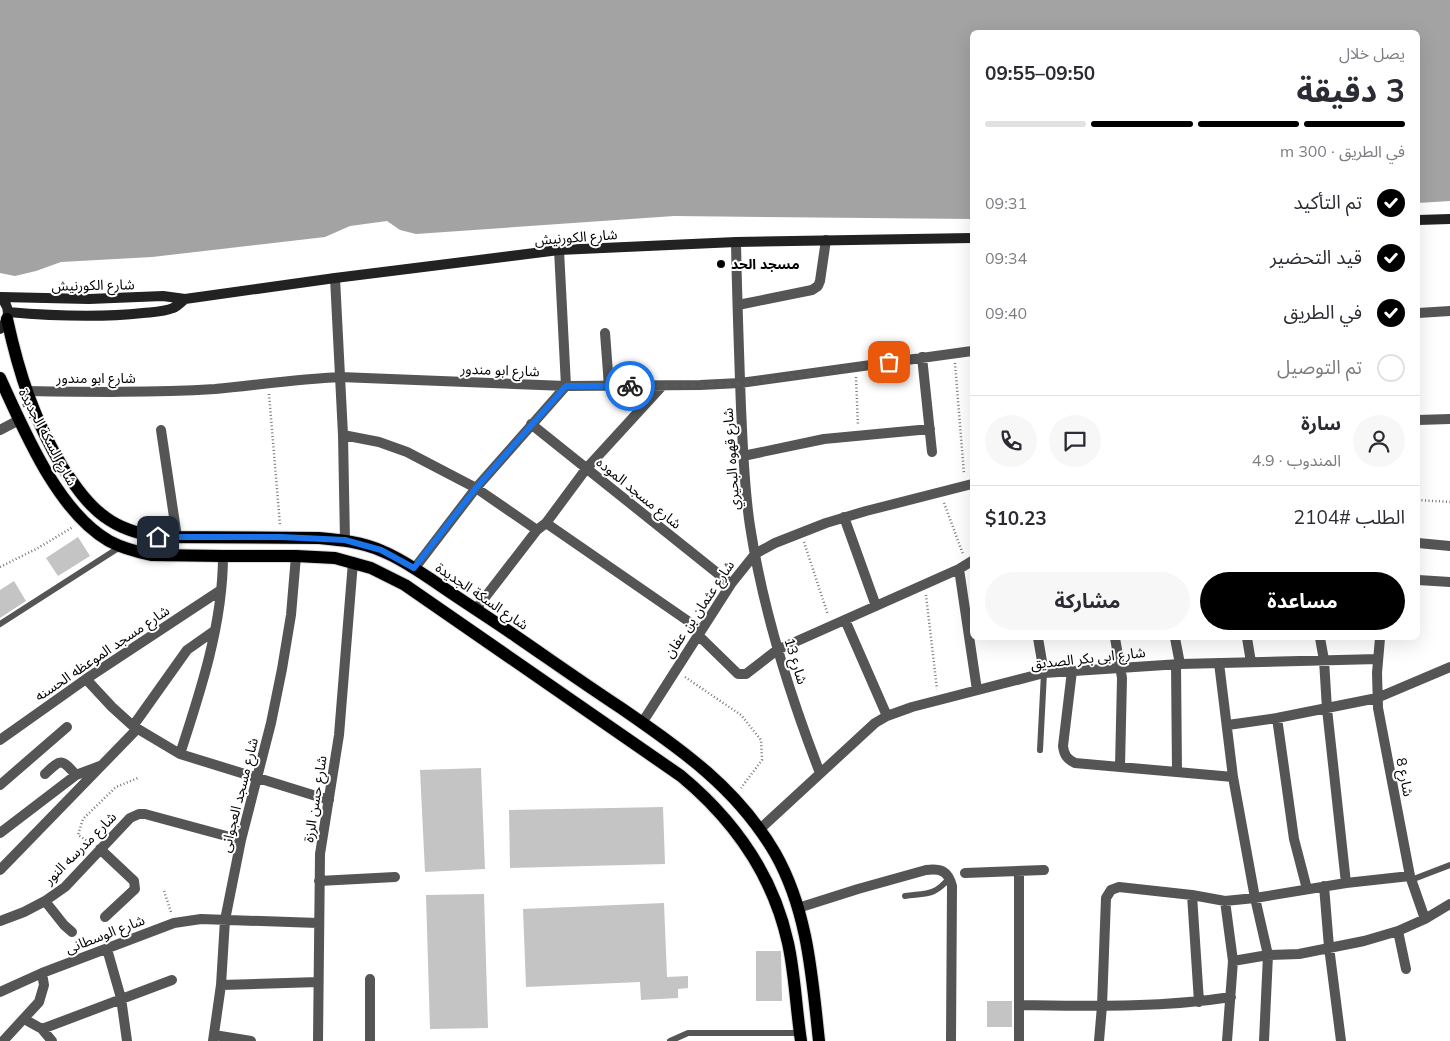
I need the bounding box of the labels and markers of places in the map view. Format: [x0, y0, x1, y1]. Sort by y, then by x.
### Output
place label: مسجد الحد [731, 255, 800, 273]
marker: مسجد الحد [715, 258, 727, 270]
pin [868, 341, 910, 383]
pin [137, 516, 179, 558]

